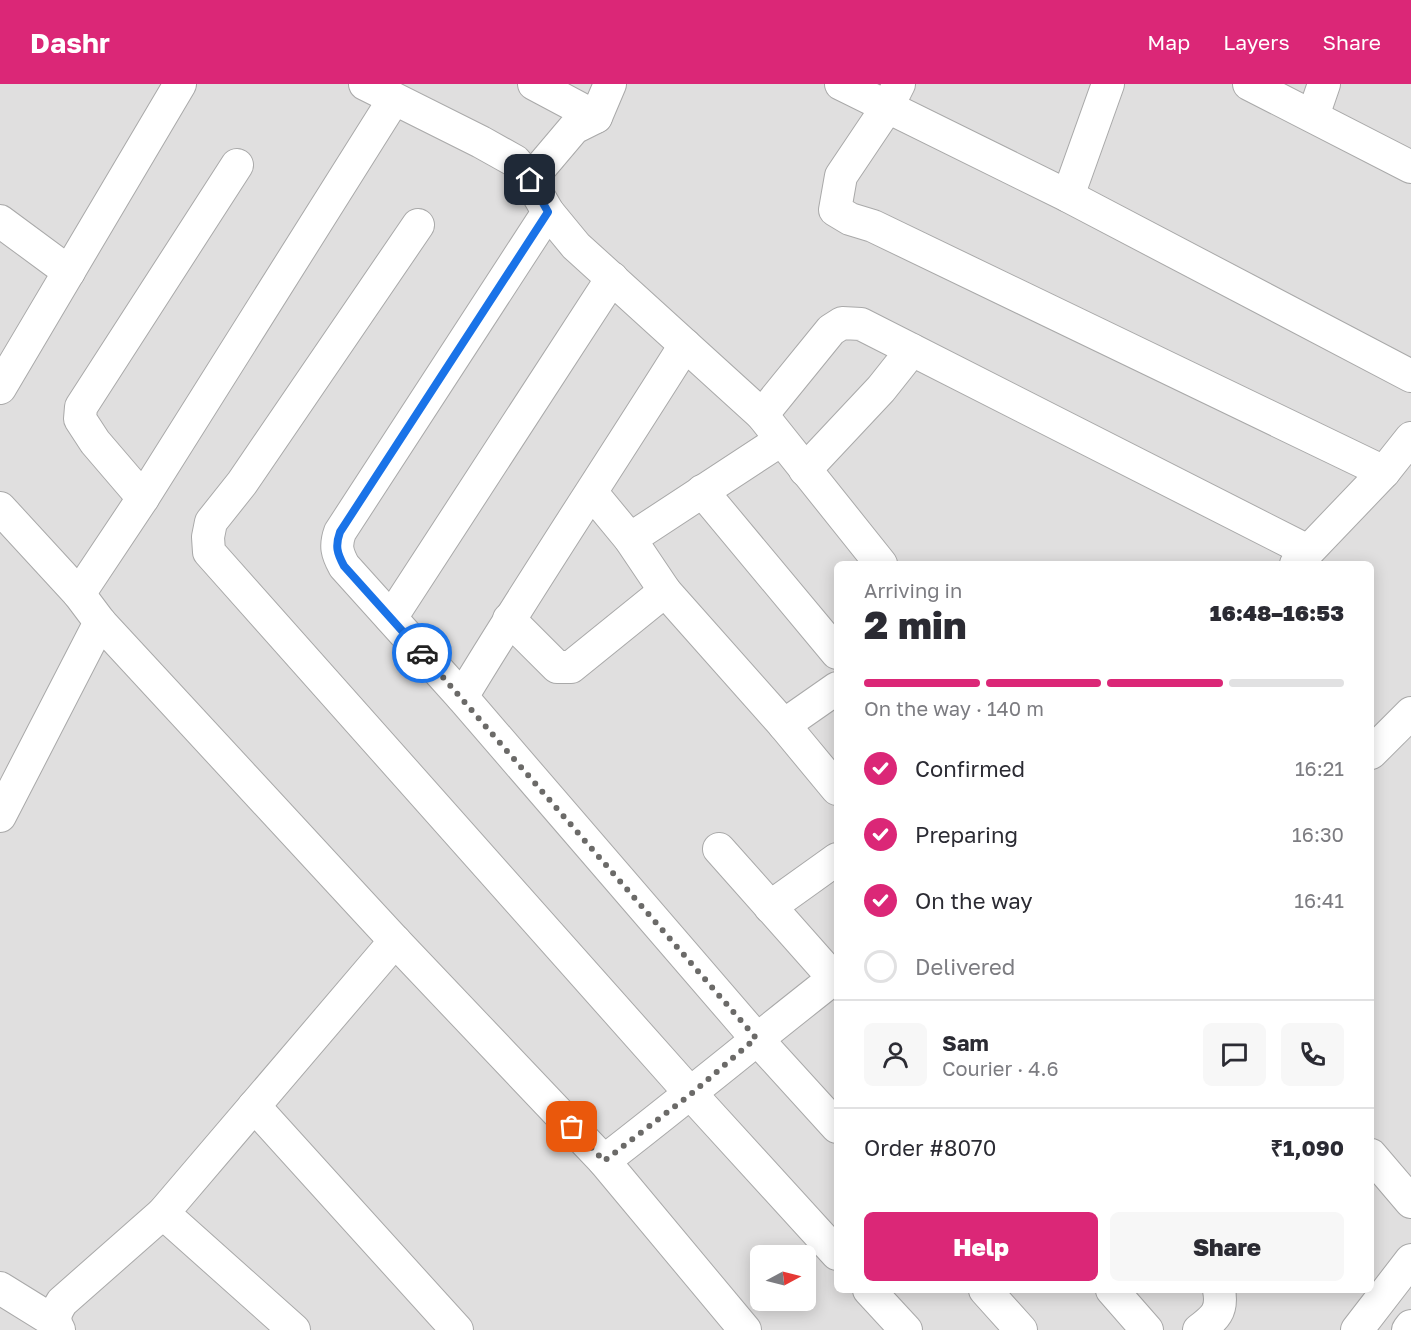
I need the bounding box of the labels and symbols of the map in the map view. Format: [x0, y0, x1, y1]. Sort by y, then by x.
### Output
pin [504, 154, 555, 205]
courier [392, 623, 452, 683]
pin [546, 1101, 597, 1152]
north arrow [750, 1245, 816, 1311]

